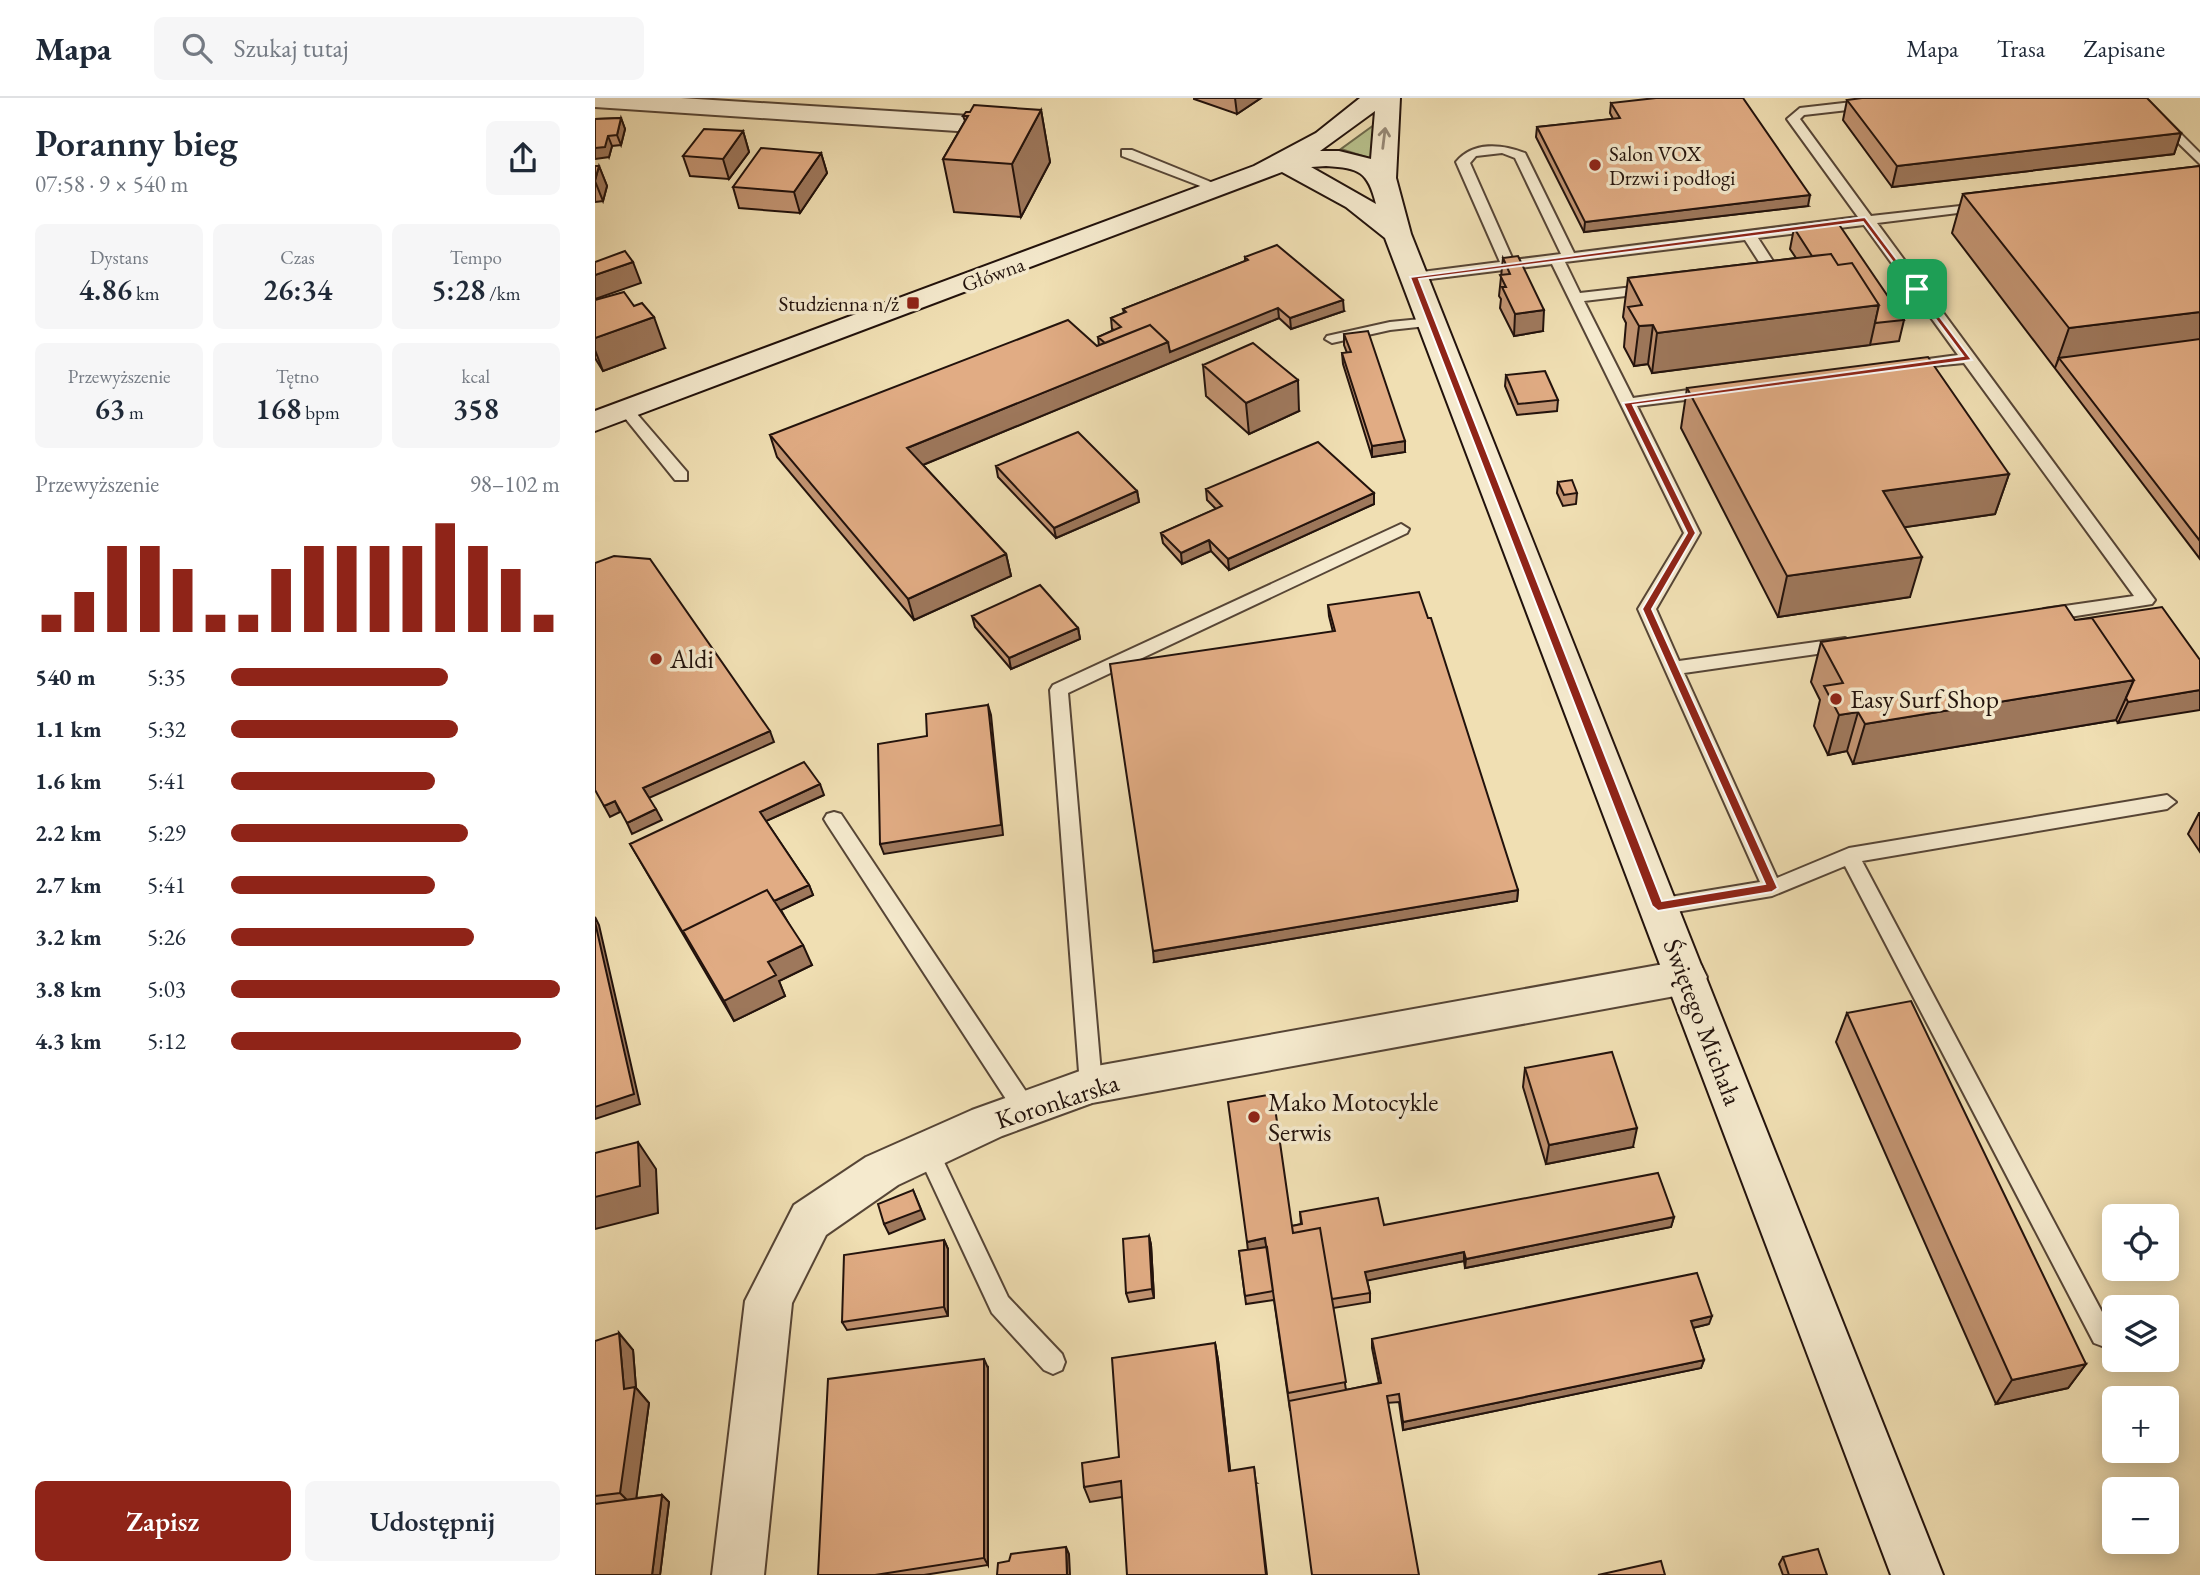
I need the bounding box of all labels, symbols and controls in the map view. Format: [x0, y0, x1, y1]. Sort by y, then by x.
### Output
search box [154, 17, 644, 80]
text: Mapa [35, 27, 112, 70]
icon: search [178, 29, 216, 67]
text: Szukaj tutaj [234, 31, 349, 65]
text: Mapa [1906, 33, 1959, 64]
text: Trasa [1997, 33, 2045, 64]
text: Zapisane [2083, 33, 2165, 64]
text: Poranny bieg [35, 118, 238, 167]
button: share [486, 121, 560, 195]
one-way arrow [1378, 127, 1391, 150]
place label: Salon VOX Drzwi i podłogi [1609, 140, 1735, 191]
marker: Salon VOX Drzwi i podłogi [1587, 157, 1603, 173]
text: 07:58 · 9 × 540 m [35, 169, 188, 199]
text: Dystans [90, 245, 148, 270]
text: Czas [280, 245, 315, 270]
text: Tempo [450, 245, 502, 270]
street label: Główna [958, 250, 1029, 298]
pin [1887, 259, 1947, 319]
text: 4.86 [79, 270, 132, 309]
text: 26:34 [263, 270, 332, 309]
text: 5:28 [431, 270, 485, 309]
icon: arrive [1898, 270, 1936, 308]
text: km [132, 281, 160, 306]
text: /km [485, 281, 521, 306]
place label: Studzienna n/ż [779, 290, 899, 317]
marker: Studzienna n/ż [905, 295, 921, 311]
text: Przewyższenie [68, 364, 171, 389]
text: Tętno [276, 364, 319, 389]
text: kcal [462, 364, 490, 389]
text: 63 [94, 389, 125, 428]
text: 168 [255, 389, 301, 428]
text: 358 [453, 389, 499, 428]
text: m [125, 400, 144, 425]
text: bpm [301, 400, 340, 425]
text: Przewyższenie [35, 469, 159, 499]
text: 98–102 m [470, 469, 560, 499]
place label: Aldi [669, 642, 714, 676]
marker: Aldi [648, 651, 664, 667]
text: 540 m [35, 662, 96, 692]
text: 5:35 [147, 662, 186, 692]
place label: Easy Surf Shop [1850, 682, 1999, 716]
marker: Easy Surf Shop [1828, 691, 1844, 707]
text: 1.1 km [35, 714, 102, 744]
text: 5:32 [147, 714, 186, 744]
text: 1.6 km [35, 766, 102, 796]
text: 5:41 [147, 766, 186, 796]
text: 2.2 km [35, 818, 102, 848]
text: 5:29 [147, 818, 186, 848]
text: 2.7 km [35, 870, 102, 900]
text: 5:41 [147, 870, 186, 900]
text: 3.2 km [35, 922, 102, 952]
text: 5:26 [147, 922, 186, 952]
street label: Świętego Michała [1656, 934, 1751, 1111]
text: 3.8 km [35, 974, 102, 1004]
text: 5:03 [147, 974, 186, 1004]
text: 4.3 km [35, 1026, 102, 1056]
text: 5:12 [147, 1026, 186, 1056]
street label: Koronkarska [991, 1065, 1124, 1137]
place label: Mako Motocykle Serwis [1268, 1085, 1438, 1149]
marker: Mako Motocykle Serwis [1246, 1109, 1262, 1125]
map controls [2102, 1204, 2179, 1554]
button: locate [2102, 1204, 2179, 1281]
button: layers [2102, 1295, 2179, 1372]
button: + [2102, 1386, 2179, 1463]
button: − [2102, 1477, 2179, 1554]
button: Zapisz [35, 1481, 291, 1561]
button: Udostępnij [305, 1481, 560, 1561]

